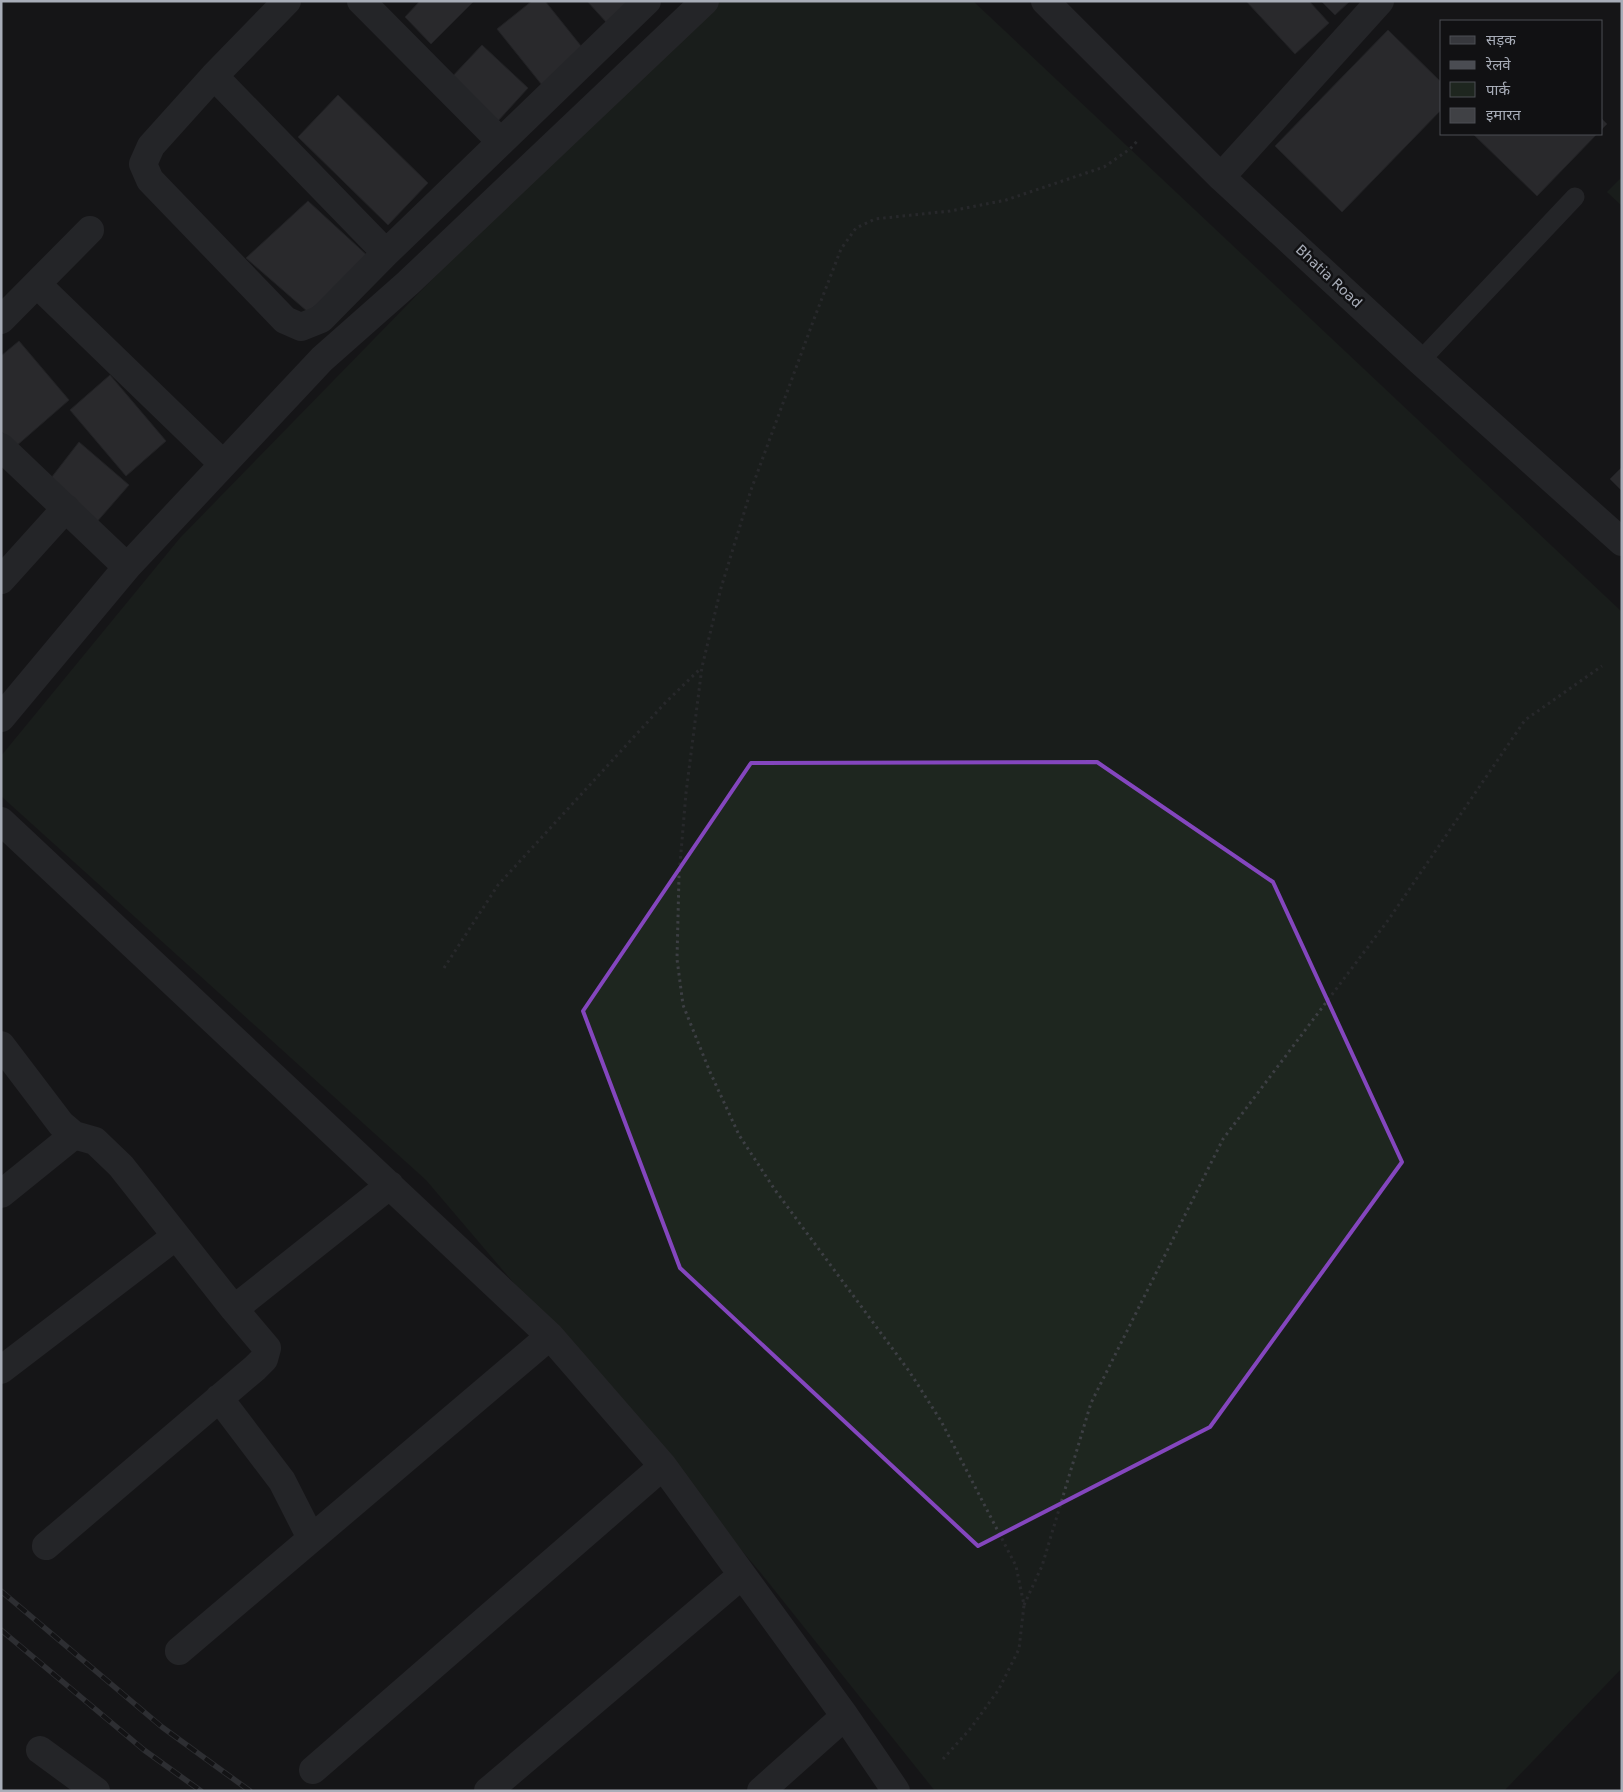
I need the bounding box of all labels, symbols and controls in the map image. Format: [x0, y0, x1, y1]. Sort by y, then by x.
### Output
legend [1440, 20, 1603, 135]
text: सड़क [1486, 31, 1516, 49]
text: रेलवे [1485, 56, 1511, 74]
text: पार्क [1486, 81, 1510, 99]
text: इमारत [1486, 106, 1521, 124]
street label: Bhatia Road [1293, 241, 1365, 311]

